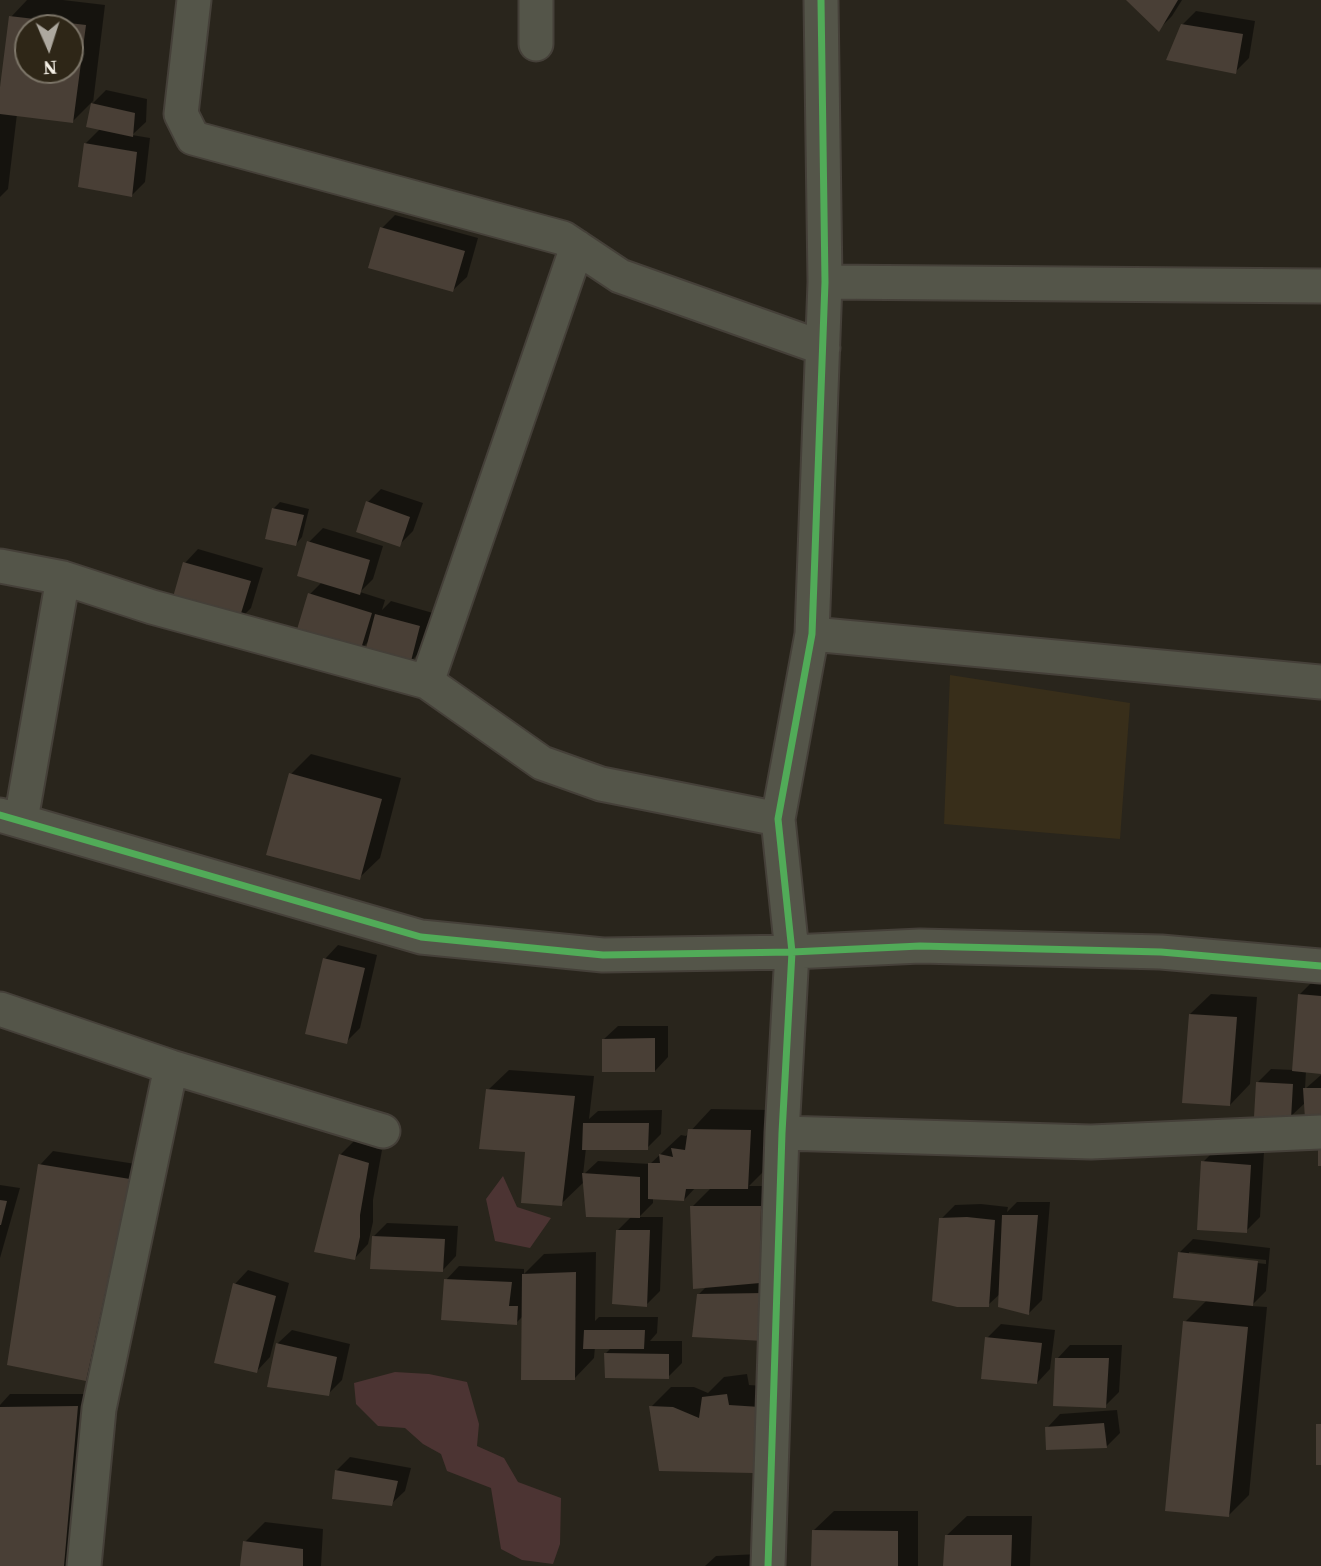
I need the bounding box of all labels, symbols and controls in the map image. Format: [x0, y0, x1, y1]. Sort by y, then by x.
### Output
north arrow [14, 14, 84, 84]
text: N [42, 55, 58, 81]

